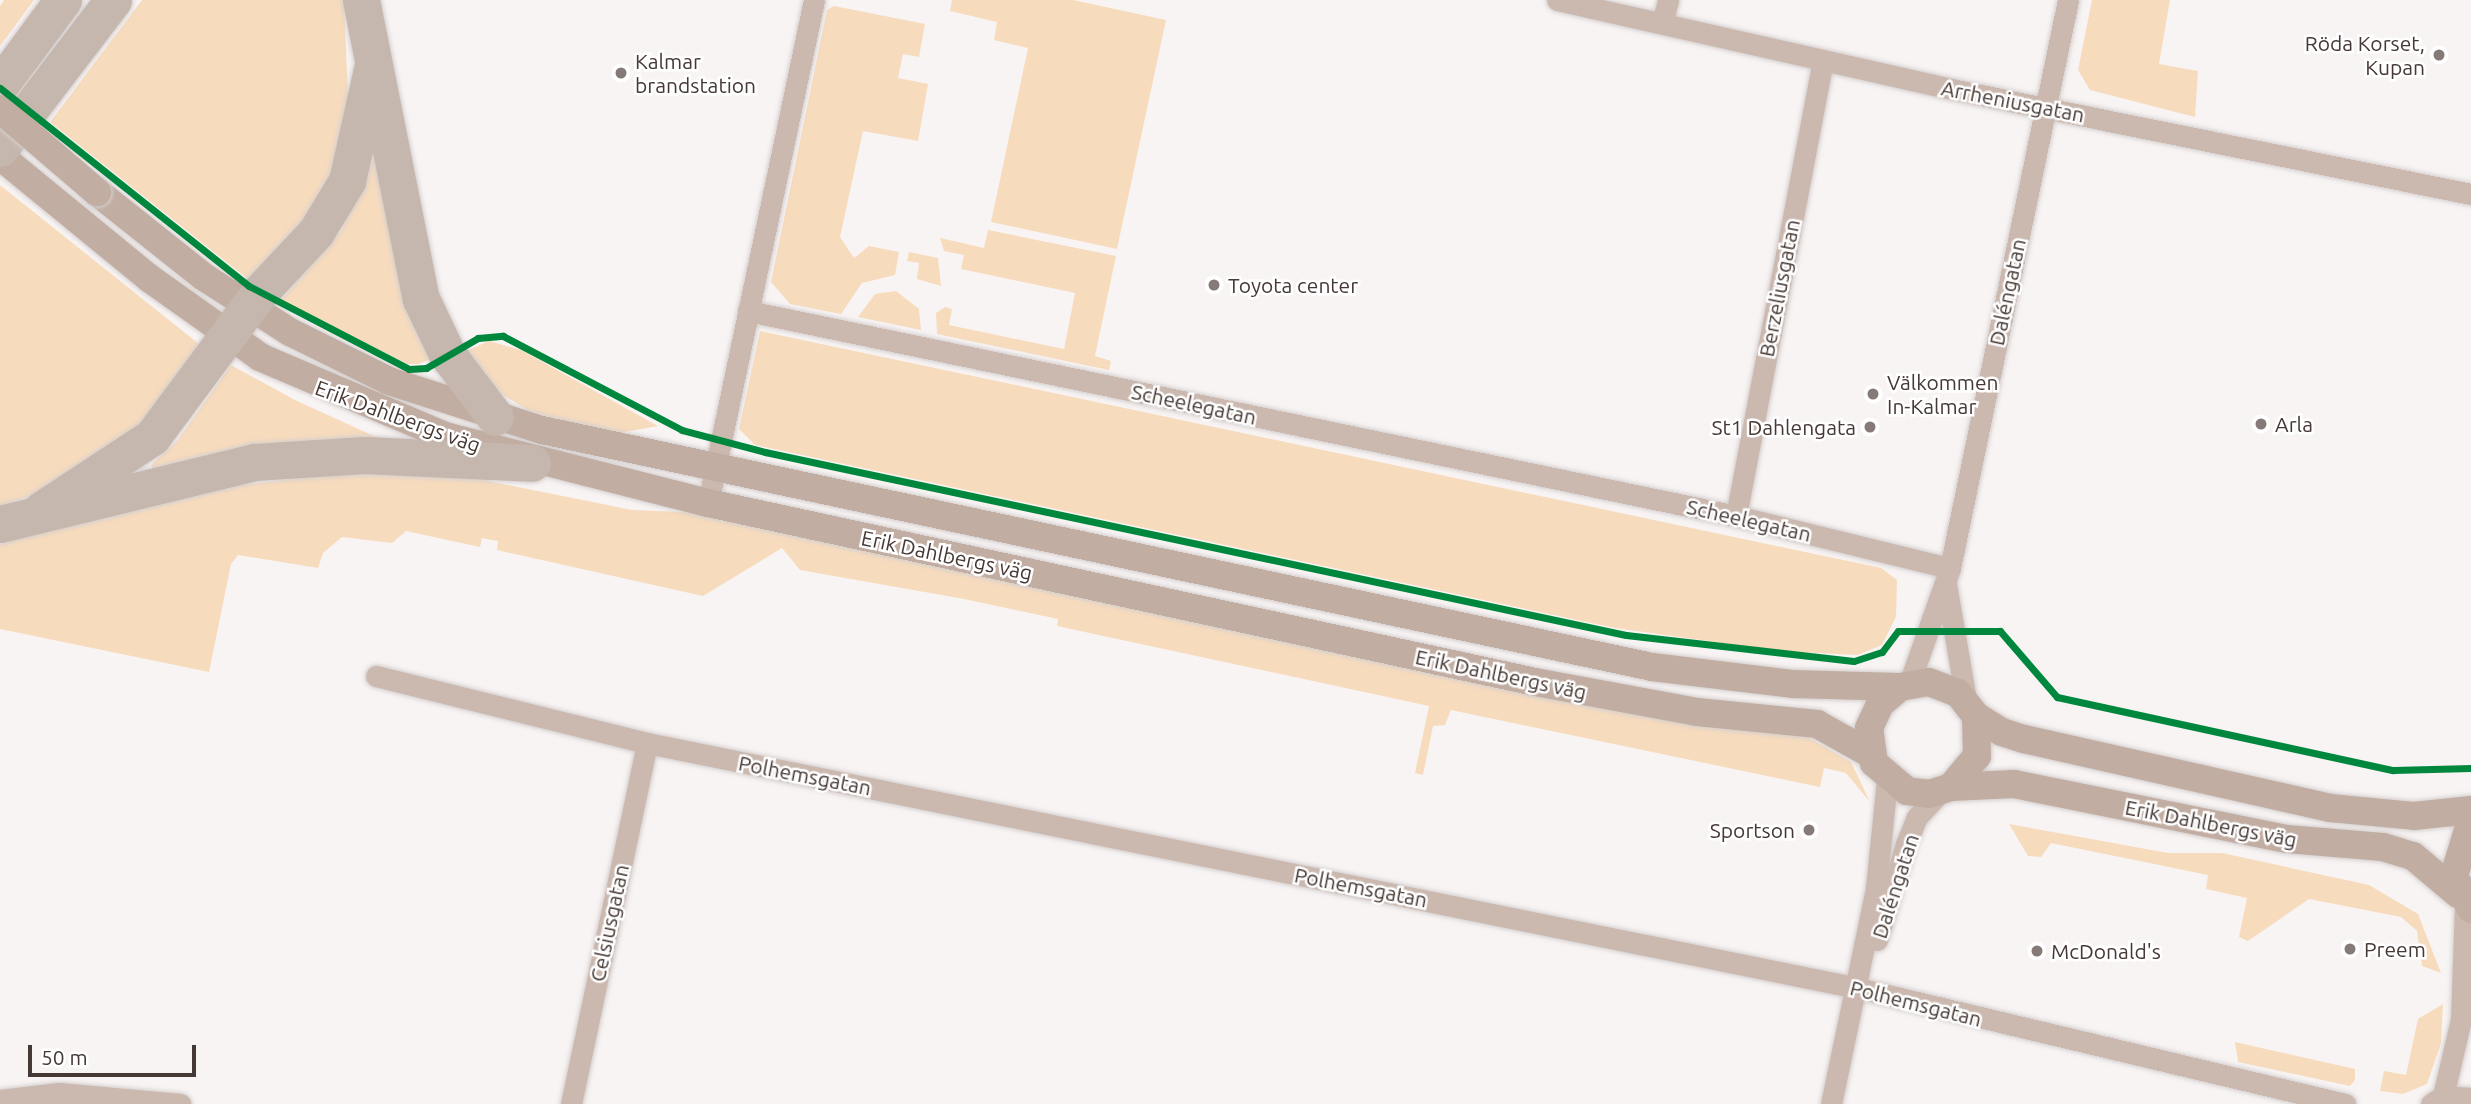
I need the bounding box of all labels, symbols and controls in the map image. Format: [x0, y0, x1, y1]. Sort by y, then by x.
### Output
place label: Röda Korset, Kupan [2305, 30, 2425, 80]
marker: Röda Korset, Kupan [2431, 47, 2447, 63]
place label: Kalmar brandstation [635, 48, 756, 98]
marker: Kalmar brandstation [613, 65, 629, 81]
street label: Arrheniusgatan [1939, 75, 2087, 127]
street label: Berzeliusgatan [1753, 217, 1805, 359]
street label: Daléngatan [1983, 236, 2031, 348]
place label: Toyota center [1228, 272, 1358, 298]
marker: Toyota center [1206, 277, 1222, 293]
place label: Välkommen In-Kalmar [1887, 369, 1999, 419]
street label: Erik Dahlbergs väg [312, 374, 484, 458]
street label: Scheelegatan [1129, 378, 1259, 430]
marker: Välkommen In-Kalmar [1865, 386, 1881, 402]
place label: Arla [2275, 411, 2313, 437]
place label: St1 Dahlengata [1712, 414, 1856, 440]
marker: Arla [2253, 416, 2269, 432]
marker: St1 Dahlengata [1862, 419, 1878, 435]
street label: Scheelegatan [1684, 493, 1814, 547]
street label: Erik Dahlbergs väg [859, 525, 1035, 585]
street label: Erik Dahlbergs väg [1413, 644, 1589, 704]
street label: Polhemsgatan [736, 750, 874, 800]
street label: Erik Dahlbergs väg [2123, 794, 2299, 852]
place label: Sportson [1710, 817, 1795, 843]
marker: Sportson [1801, 822, 1817, 838]
street label: Daléngatan [1866, 830, 1924, 942]
street label: Celsiusgatan [584, 862, 634, 984]
street label: Polhemsgatan [1292, 862, 1430, 912]
place label: Preem [2364, 936, 2426, 962]
place label: McDonald's [2051, 938, 2161, 964]
marker: Preem [2342, 941, 2358, 957]
marker: McDonald's [2029, 943, 2045, 959]
street label: Polhemsgatan [1848, 974, 1984, 1032]
scale bar [32, 1030, 200, 1074]
text: 50 m [41, 1045, 88, 1069]

